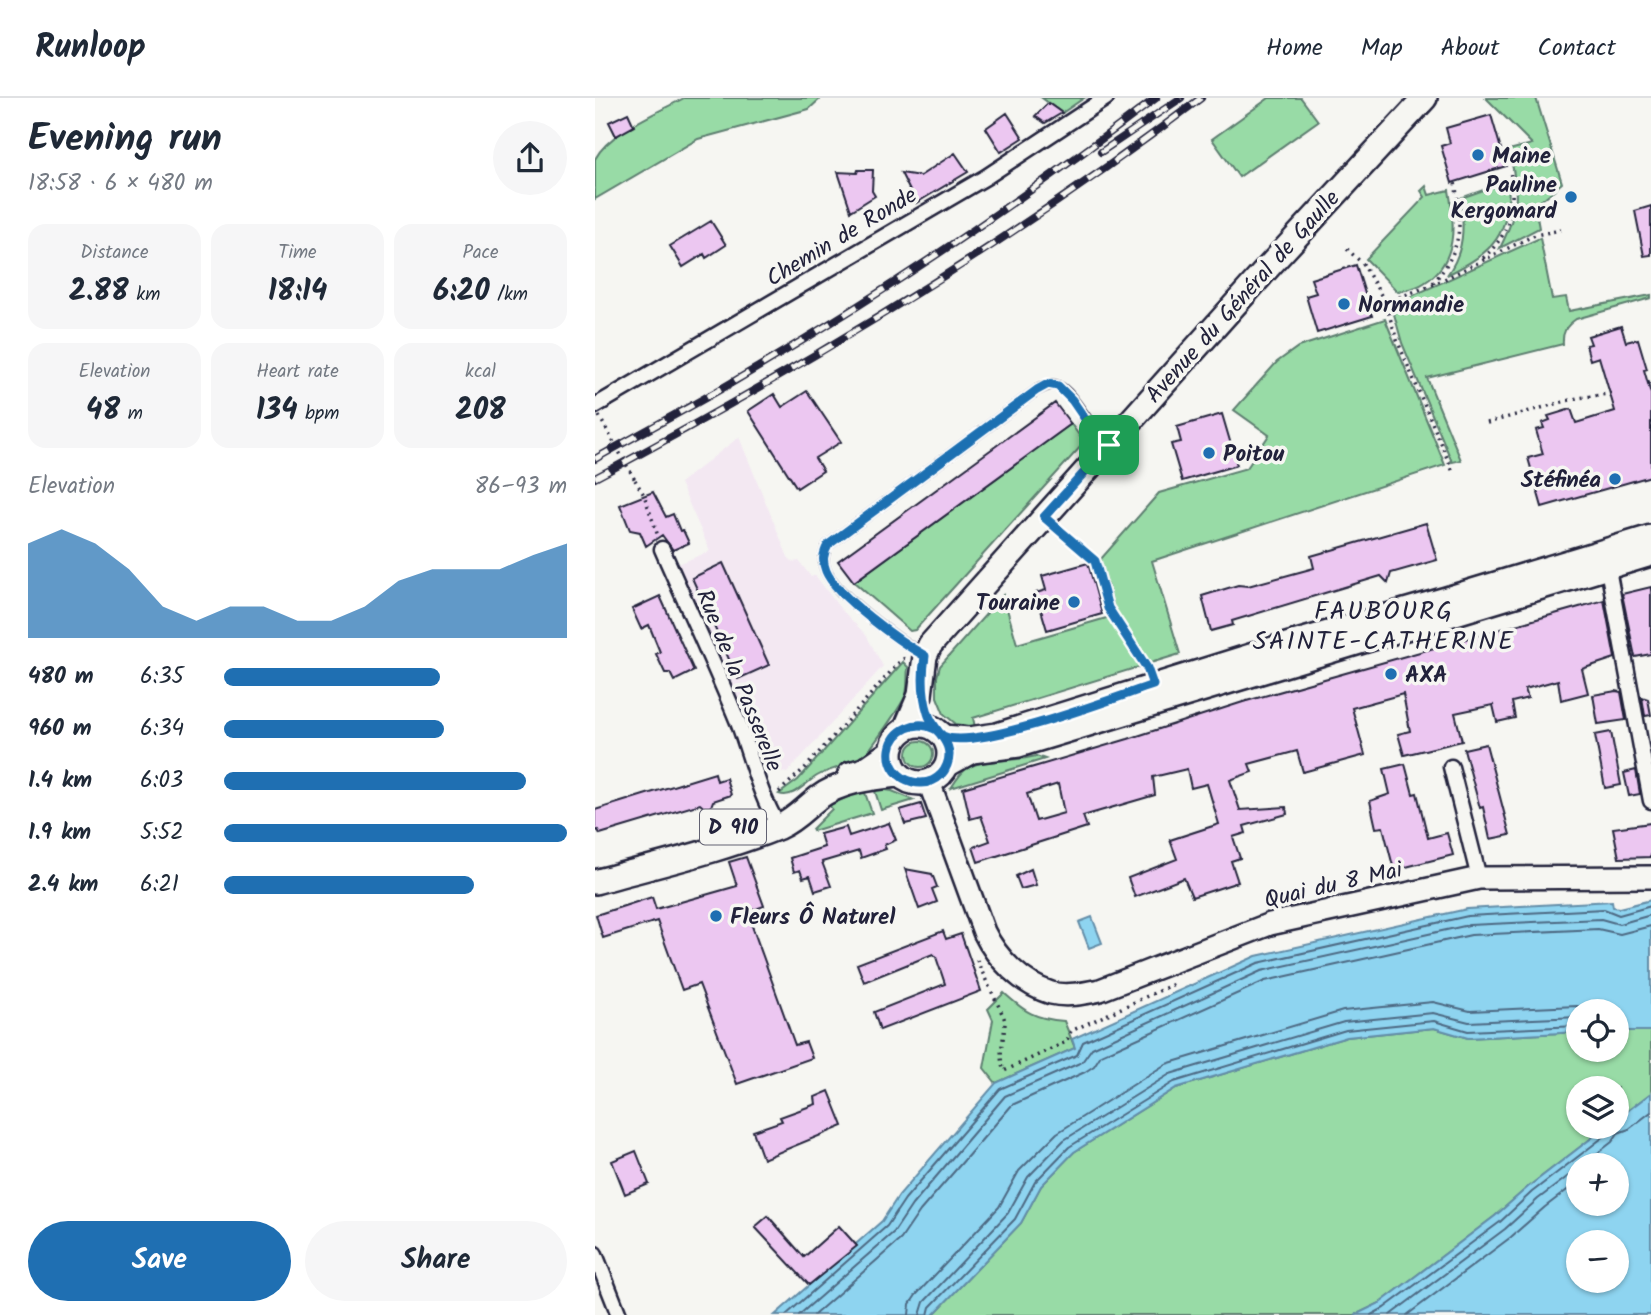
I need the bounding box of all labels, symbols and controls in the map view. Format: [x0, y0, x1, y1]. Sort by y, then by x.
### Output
text: Runloop [35, 22, 146, 75]
text: Home [1266, 29, 1323, 68]
text: Map [1361, 29, 1403, 68]
text: About [1441, 29, 1499, 68]
text: Contact [1537, 29, 1616, 68]
text: Evening run [28, 110, 222, 170]
button: share [493, 121, 567, 195]
place label: Maine [1492, 139, 1551, 175]
marker: Maine [1470, 147, 1486, 163]
text: 18:58 · 6 × 480 m [28, 166, 213, 202]
place label: Pauline Kergomard [1451, 168, 1558, 230]
street label: Chemin de Ronde [760, 178, 924, 297]
street label: Avenue du Général de Gaulle [1137, 182, 1350, 412]
marker: Pauline Kergomard [1563, 189, 1579, 205]
text: Distance [80, 238, 149, 268]
text: Time [278, 238, 317, 268]
text: Pace [462, 238, 499, 268]
text: 2.88 [69, 268, 129, 316]
text: 18:14 [268, 268, 327, 316]
text: 6:20 [433, 268, 490, 316]
text: km [129, 280, 160, 310]
text: /km [490, 280, 528, 310]
place label: Normandie [1358, 288, 1464, 324]
marker: Normandie [1336, 296, 1352, 312]
text: Elevation [79, 357, 150, 387]
text: Heart rate [256, 357, 339, 387]
text: kcal [465, 357, 496, 387]
text: 48 [86, 387, 120, 435]
text: 134 [256, 387, 298, 435]
text: 208 [455, 387, 506, 435]
text: m [120, 399, 143, 429]
text: bpm [298, 399, 339, 429]
pin [1079, 415, 1139, 475]
icon: arrive [1090, 426, 1128, 464]
place label: Poitou [1223, 437, 1285, 473]
marker: Poitou [1201, 445, 1217, 461]
place label: Stéfinéa [1521, 463, 1601, 499]
text: Elevation [28, 469, 115, 505]
text: 86–93 m [474, 469, 567, 505]
marker: Stéfinéa [1607, 471, 1623, 487]
street label: Rue de la Passerelle [685, 584, 791, 777]
place label: Touraine [976, 586, 1060, 622]
district label: FAUBOURG SAINTE-CATHERINE [1253, 591, 1515, 663]
marker: Touraine [1066, 594, 1082, 610]
place label: AXA [1405, 658, 1447, 694]
text: 480 m [28, 659, 94, 695]
text: 6:35 [140, 659, 184, 695]
marker: AXA [1383, 666, 1399, 682]
text: 960 m [28, 711, 92, 747]
text: 6:34 [140, 711, 184, 747]
text: 1.4 km [28, 763, 92, 799]
text: 6:03 [140, 763, 183, 799]
road number: D 910 [700, 810, 766, 844]
text: 1.9 km [28, 815, 91, 851]
text: 5:52 [140, 815, 184, 851]
street label: Quai du 8 Mai [1261, 852, 1407, 919]
text: 2.4 km [28, 867, 98, 903]
text: 6:21 [140, 867, 179, 903]
place label: Fleurs Ô Naturel [730, 900, 896, 936]
marker: Fleurs Ô Naturel [708, 908, 724, 924]
map controls [1566, 999, 1629, 1293]
button: locate [1566, 999, 1629, 1062]
button: layers [1566, 1076, 1629, 1139]
button: + [1566, 1153, 1629, 1216]
button: Save [28, 1221, 291, 1301]
button: Share [305, 1221, 567, 1301]
button: − [1566, 1230, 1629, 1293]

